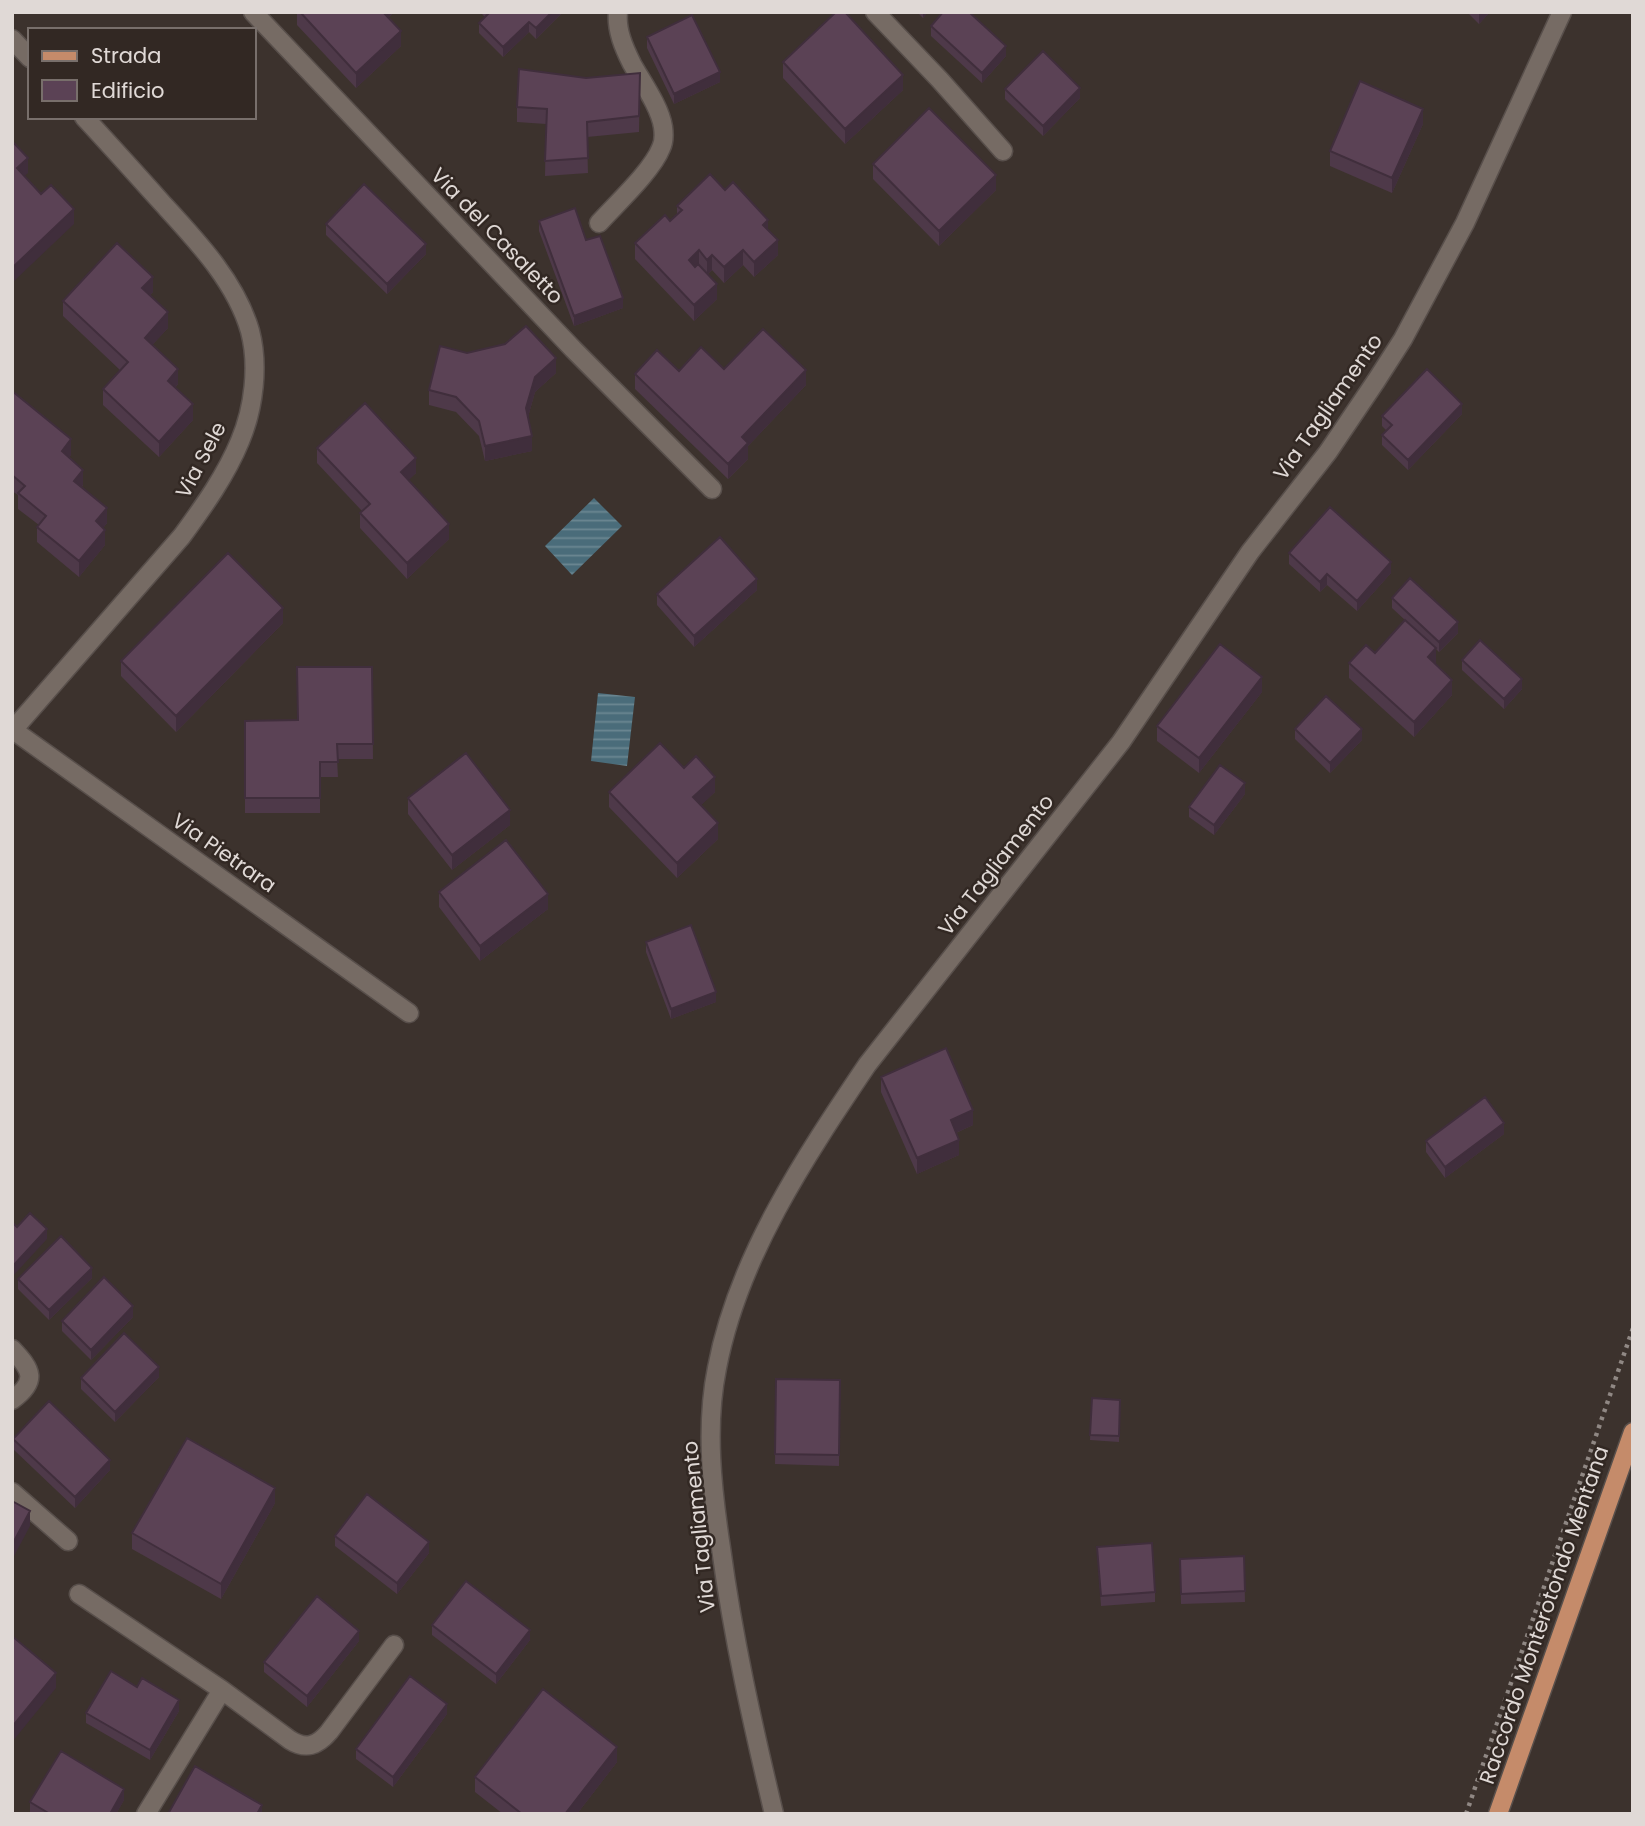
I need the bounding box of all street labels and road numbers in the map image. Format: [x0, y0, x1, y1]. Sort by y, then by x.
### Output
street label: Via del Casaletto [425, 161, 570, 310]
street label: Via Tagliamento [1266, 328, 1389, 486]
street label: Via Sele [168, 416, 233, 503]
street label: Via Tagliamento [931, 788, 1060, 942]
street label: Via Pietrara [166, 806, 282, 899]
street label: Via Tagliamento [675, 1440, 722, 1614]
street label: Raccordo Monterotondo Mentana [1472, 1442, 1615, 1788]

